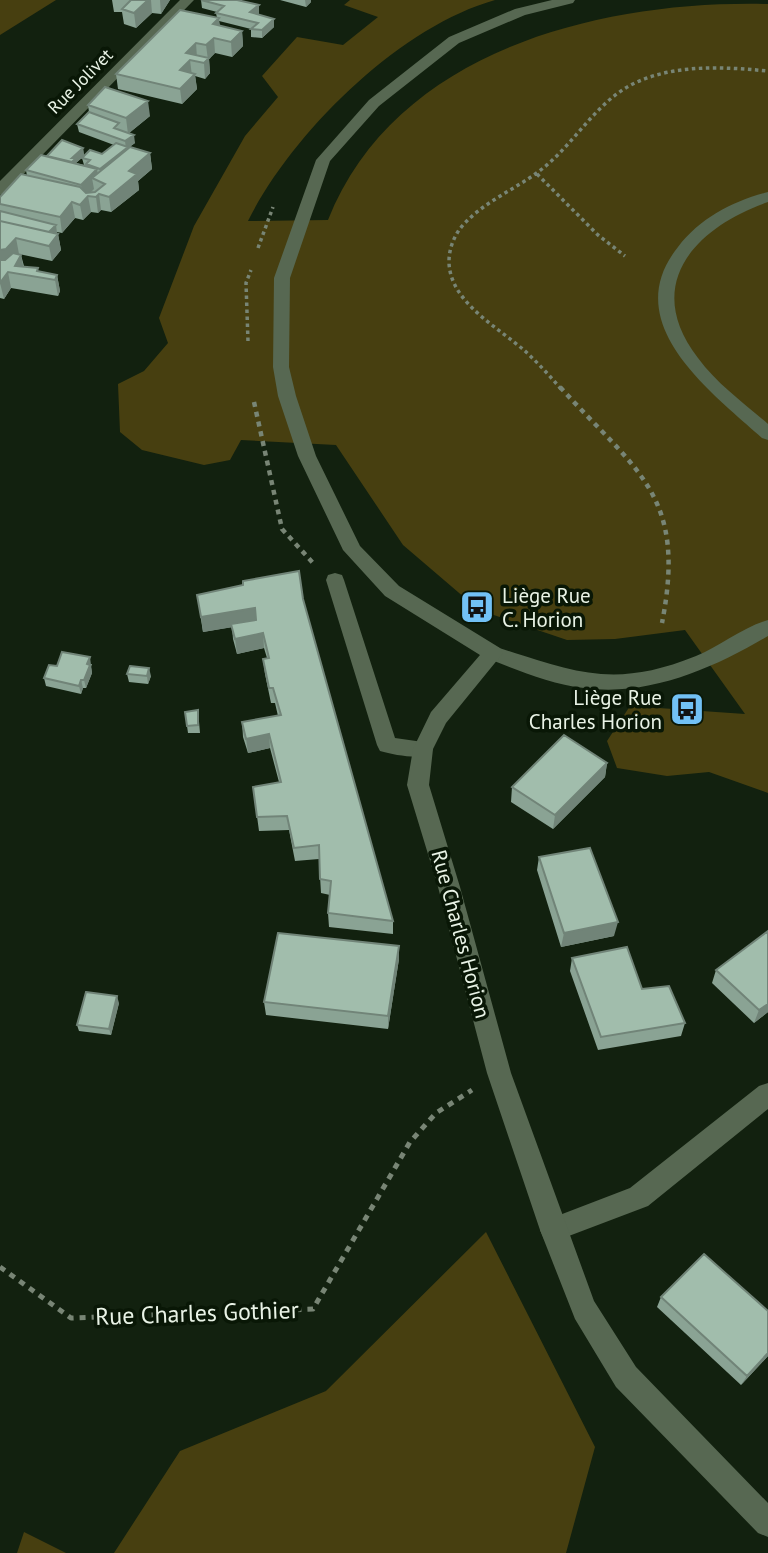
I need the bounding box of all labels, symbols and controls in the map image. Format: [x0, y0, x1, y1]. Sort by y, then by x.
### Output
street label: Rue Jolivet [43, 44, 117, 118]
place label: Liège Rue C. Horion [502, 582, 591, 633]
bus stop icon: Liège Rue C. Horion [458, 588, 496, 626]
place label: Liège Rue Charles Horion [529, 684, 662, 735]
bus stop icon: Liège Rue Charles Horion [668, 690, 706, 728]
street label: Rue Charles Horion [426, 847, 496, 1021]
street label: Rue Charles Gothier [95, 1294, 299, 1332]

